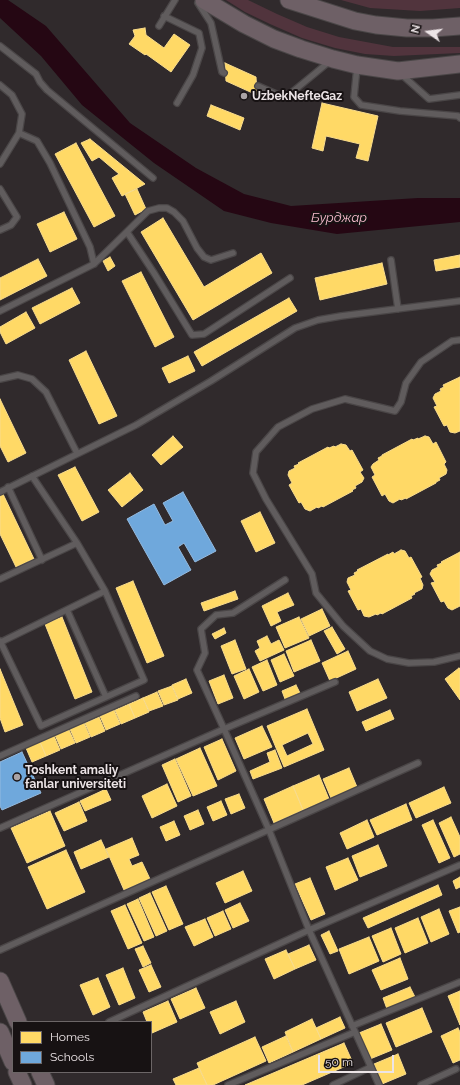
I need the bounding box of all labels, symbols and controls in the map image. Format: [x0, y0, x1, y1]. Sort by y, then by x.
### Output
north arrow [408, 12, 448, 52]
text: N [409, 23, 423, 35]
place label: UzbekNefteGaz [252, 89, 342, 103]
marker: UzbekNefteGaz [239, 91, 249, 101]
water label: Бурджар [311, 210, 367, 226]
place label: Toshkent amaliy fanlar universiteti [25, 763, 126, 791]
marker: Toshkent amaliy fanlar universiteti [12, 772, 22, 782]
legend [12, 1021, 152, 1073]
text: Homes [50, 1030, 90, 1044]
scale bar [320, 1047, 396, 1073]
text: Schools [50, 1050, 94, 1064]
text: 50 m [325, 1055, 353, 1069]

